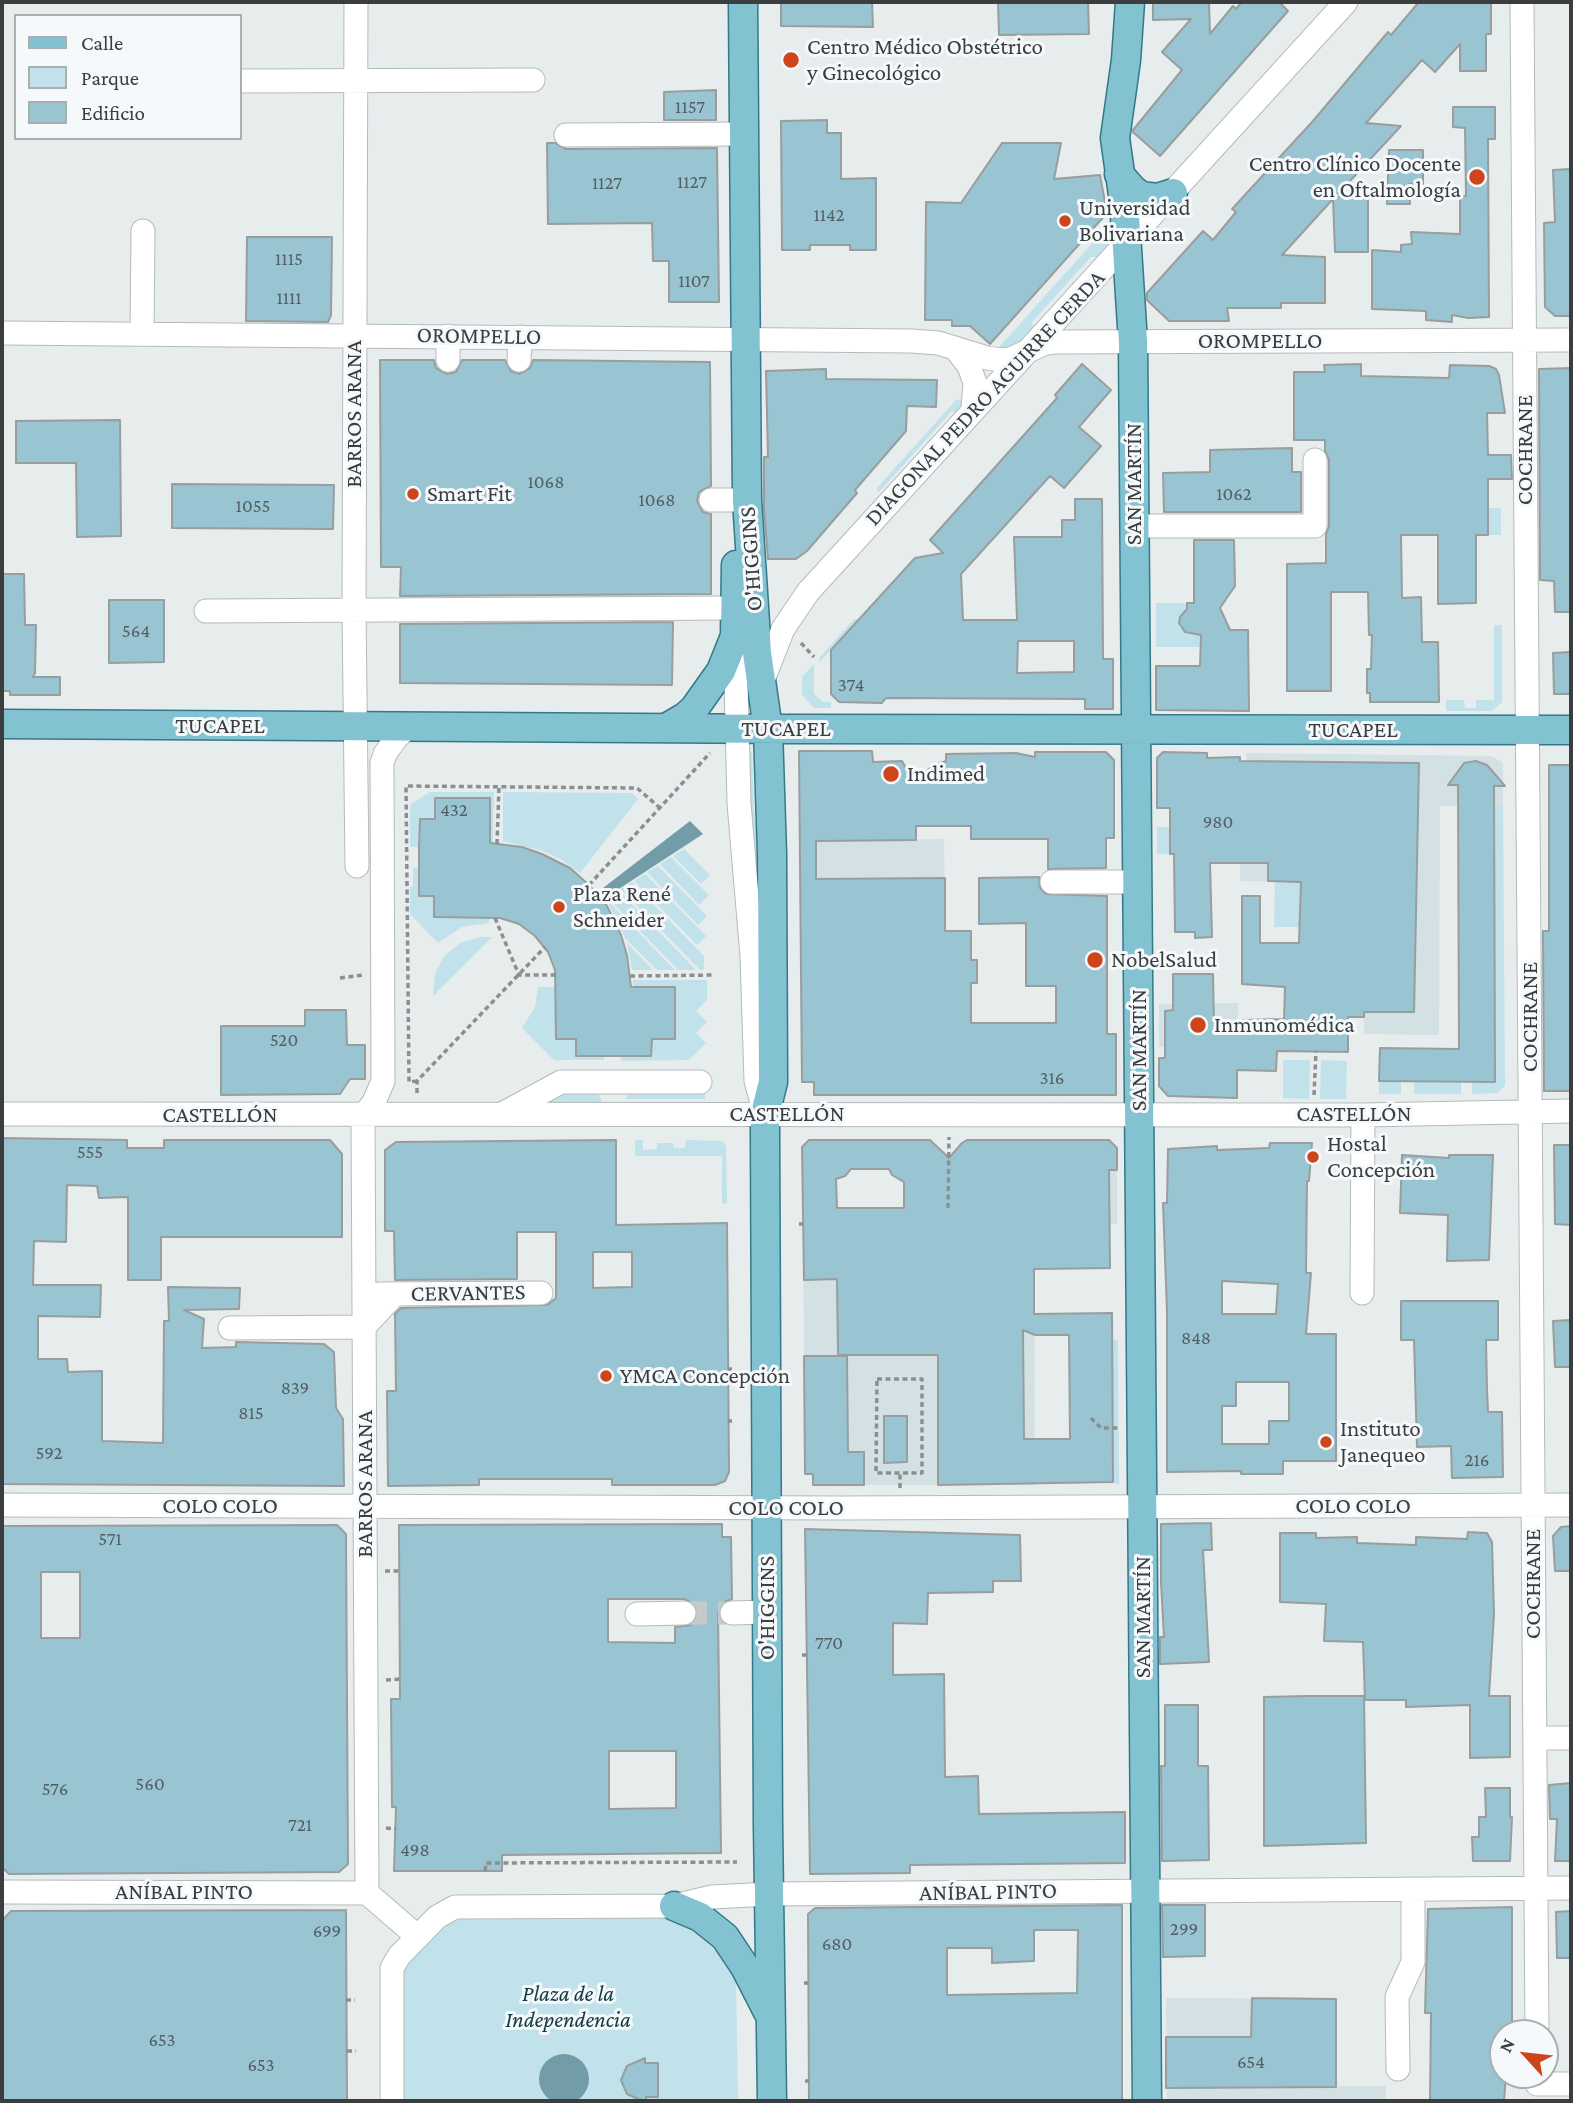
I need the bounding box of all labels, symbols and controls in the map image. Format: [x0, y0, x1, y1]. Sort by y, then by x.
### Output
legend [14, 14, 242, 140]
text: Calle [81, 31, 123, 55]
place label: Centro Médico Obstétrico y Ginecológico [807, 33, 1043, 87]
marker: Centro Médico Obstétrico y Ginecológico [781, 50, 801, 70]
text: Parque [81, 66, 139, 90]
house number: 1157 [675, 96, 705, 118]
text: Edificio [81, 101, 145, 125]
place label: Centro Clínico Docente en Oftalmología [1249, 150, 1461, 204]
marker: Centro Clínico Docente en Oftalmología [1467, 167, 1487, 187]
house number: 1127 [677, 171, 707, 193]
house number: 1127 [592, 172, 622, 194]
place label: Universidad Bolivariana [1079, 194, 1191, 248]
house number: 1142 [813, 204, 845, 226]
marker: Universidad Bolivariana [1057, 213, 1073, 229]
house number: 1115 [275, 248, 303, 270]
street label: DIAGONAL PEDRO AGUIRRE CERDA [859, 264, 1111, 532]
house number: 1107 [678, 270, 710, 292]
house number: 1111 [276, 287, 302, 309]
street label: OROMPELLO [416, 321, 542, 351]
street label: OROMPELLO [1198, 327, 1322, 355]
street label: BARROS ARANA [340, 340, 368, 488]
street label: COCHRANE [1511, 395, 1539, 505]
street label: SAN MARTÍN [1120, 423, 1148, 545]
house number: 1068 [528, 471, 564, 493]
place label: Smart Fit [427, 480, 512, 508]
house number: 1062 [1216, 483, 1252, 505]
marker: Smart Fit [405, 486, 421, 502]
house number: 1068 [639, 489, 675, 511]
house number: 1055 [236, 495, 270, 517]
street label: O'HIGGINS [734, 506, 768, 612]
house number: 564 [122, 620, 150, 642]
house number: 374 [838, 674, 864, 696]
street label: TUCAPEL [175, 712, 265, 740]
street label: TUCAPEL [741, 715, 831, 743]
street label: TUCAPEL [1308, 716, 1398, 744]
place label: Indimed [907, 760, 985, 788]
marker: Indimed [881, 764, 901, 784]
house number: 432 [440, 799, 468, 821]
house number: 980 [1203, 811, 1233, 833]
place label: Plaza René Schneider [573, 880, 671, 934]
marker: Plaza René Schneider [551, 899, 567, 915]
place label: NobelSalud [1111, 946, 1217, 974]
marker: NobelSalud [1085, 950, 1105, 970]
street label: COCHRANE [1516, 962, 1544, 1072]
street label: SAN MARTÍN [1125, 989, 1153, 1111]
place label: Inmunomédica [1214, 1011, 1355, 1039]
marker: Inmunomédica [1188, 1015, 1208, 1035]
house number: 520 [270, 1029, 298, 1051]
house number: 316 [1040, 1067, 1064, 1089]
street label: CASTELLÓN [729, 1100, 845, 1128]
street label: CASTELLÓN [1296, 1100, 1412, 1128]
street label: CASTELLÓN [162, 1101, 278, 1129]
place label: Hostal Concepción [1327, 1130, 1435, 1184]
house number: 555 [77, 1141, 103, 1163]
marker: Hostal Concepción [1305, 1149, 1321, 1165]
street label: CERVANTES [410, 1278, 526, 1308]
house number: 848 [1181, 1327, 1211, 1349]
place label: YMCA Concepción [620, 1362, 790, 1390]
marker: YMCA Concepción [598, 1368, 614, 1384]
house number: 839 [281, 1377, 309, 1399]
house number: 815 [238, 1402, 264, 1424]
street label: BARROS ARANA [351, 1410, 379, 1558]
place label: Instituto Janequeo [1340, 1415, 1425, 1469]
marker: Instituto Janequeo [1318, 1434, 1334, 1450]
house number: 592 [35, 1442, 63, 1464]
house number: 216 [1464, 1449, 1490, 1471]
street label: COLO COLO [162, 1492, 278, 1520]
street label: COLO COLO [1295, 1492, 1411, 1520]
street label: COLO COLO [728, 1494, 844, 1522]
house number: 571 [98, 1528, 122, 1550]
street label: COCHRANE [1519, 1529, 1547, 1639]
street label: O'HIGGINS [753, 1556, 781, 1660]
street label: SAN MARTÍN [1129, 1556, 1157, 1678]
house number: 770 [815, 1632, 843, 1654]
house number: 560 [135, 1773, 165, 1795]
house number: 576 [42, 1778, 68, 1800]
house number: 721 [288, 1814, 312, 1836]
house number: 498 [400, 1839, 430, 1861]
street label: ANÍBAL PINTO [919, 1877, 1057, 1907]
street label: ANÍBAL PINTO [115, 1878, 253, 1906]
house number: 299 [1170, 1918, 1198, 1940]
house number: 699 [313, 1920, 341, 1942]
house number: 680 [822, 1933, 852, 1955]
park label: Plaza de la Independencia [505, 1980, 631, 2034]
north arrow [1489, 2019, 1559, 2089]
house number: 653 [148, 2029, 176, 2051]
text: N [1494, 2035, 1519, 2056]
house number: 654 [1237, 2051, 1265, 2073]
house number: 653 [247, 2054, 275, 2076]

